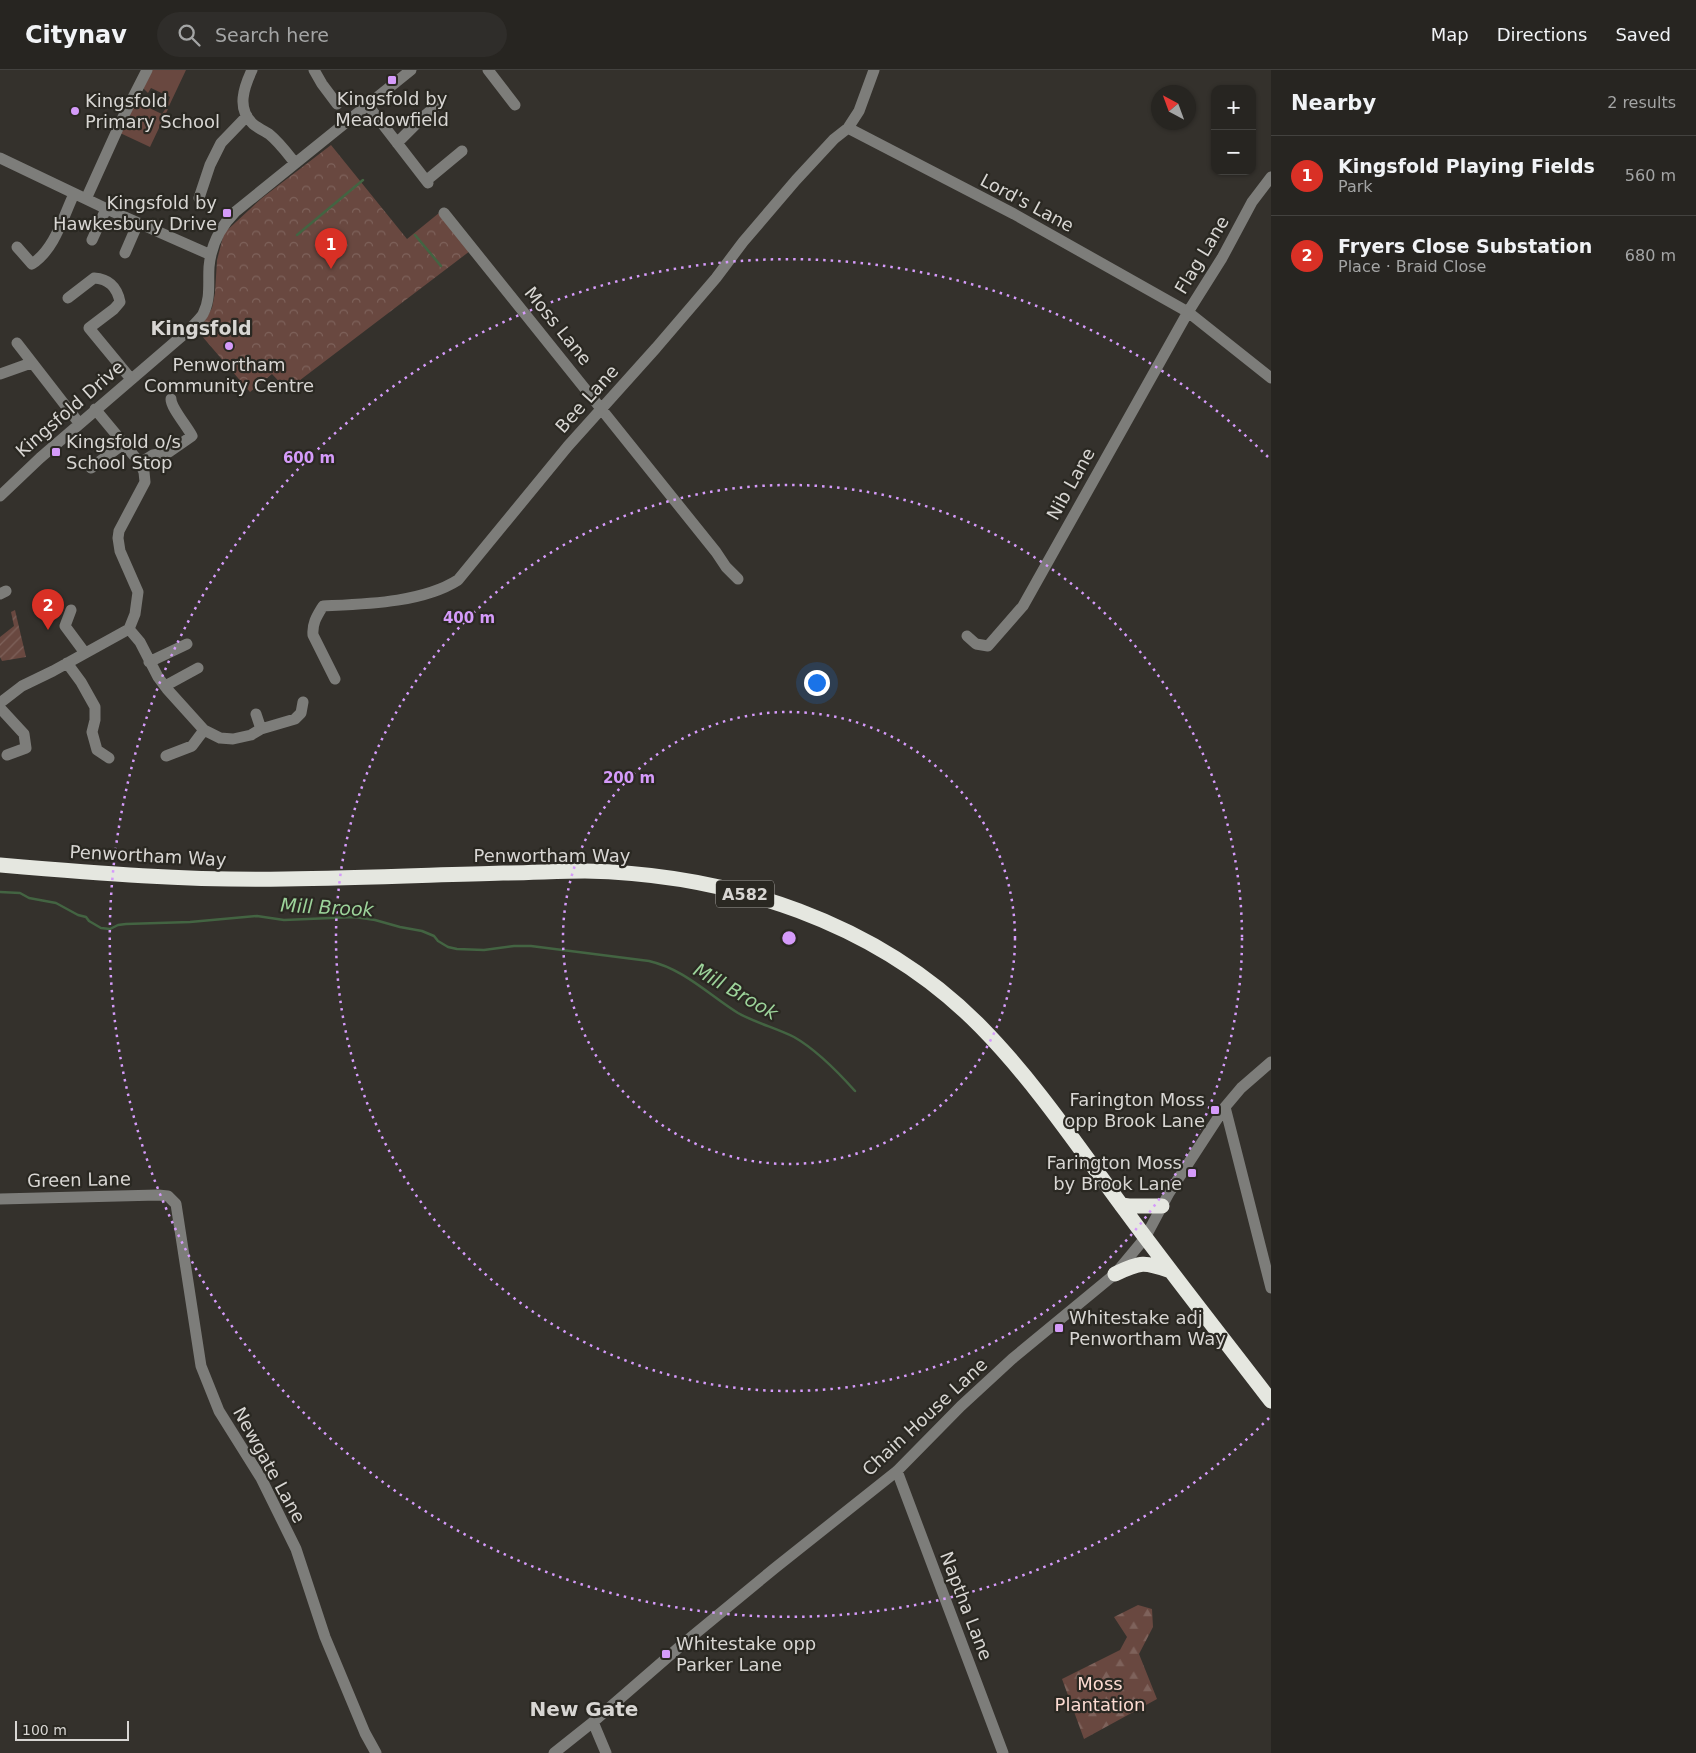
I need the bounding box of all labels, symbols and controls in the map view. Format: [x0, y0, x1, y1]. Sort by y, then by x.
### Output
search box [157, 12, 507, 57]
text: Citynav [25, 21, 127, 49]
icon: search [175, 21, 203, 49]
text: Search here [215, 24, 329, 46]
text: Map [1431, 24, 1469, 45]
text: Directions [1497, 24, 1587, 45]
text: Saved [1615, 24, 1671, 45]
marker: Kingsfold by Meadowfield [386, 74, 398, 86]
north arrow [1151, 85, 1196, 130]
map controls [1211, 85, 1256, 175]
button: + [1211, 85, 1256, 130]
place label: Kingsfold by Meadowfield [335, 88, 449, 130]
place label: Kingsfold Primary School [85, 90, 220, 132]
text: Nearby [1291, 91, 1376, 115]
text: 2 results [1607, 93, 1676, 112]
marker: Kingsfold Primary School [69, 105, 81, 117]
button: − [1211, 130, 1256, 175]
text: Kingsfold Playing Fields [1338, 155, 1595, 177]
text: 1 [1301, 166, 1313, 185]
text: 560 m [1625, 166, 1676, 185]
street label: Lord's Lane [977, 169, 1078, 236]
text: Park [1338, 177, 1373, 196]
place label: Kingsfold by Hawkesbury Drive [53, 192, 217, 234]
marker: Kingsfold by Hawkesbury Drive [221, 207, 233, 219]
street label: Flag Lane [1170, 212, 1233, 297]
pin: 1 [315, 228, 347, 269]
text: Fryers Close Substation [1338, 235, 1592, 257]
text: 2 [1301, 246, 1313, 265]
text: 680 m [1625, 246, 1676, 265]
text: Place · Braid Close [1338, 257, 1486, 276]
street label: Moss Lane [520, 282, 596, 369]
district label: Kingsfold [150, 317, 252, 339]
marker: Penwortham Community Centre [223, 340, 235, 352]
place label: Penwortham Community Centre [144, 354, 314, 396]
street label: Kingsfold Drive [11, 356, 128, 461]
street label: Bee Lane [551, 361, 622, 437]
place label: Kingsfold o/s School Stop [66, 431, 181, 473]
street label: Nib Lane [1042, 444, 1099, 523]
marker: Kingsfold o/s School Stop [50, 446, 62, 458]
text: 600 m [283, 449, 335, 467]
pin: 2 [32, 589, 64, 630]
text: 400 m [443, 609, 495, 627]
your location [804, 670, 830, 696]
text: 200 m [603, 769, 655, 787]
street label: Penwortham Way [69, 841, 227, 870]
street label: Penwortham Way [474, 845, 631, 866]
road number: A582 [716, 881, 774, 908]
water label: Mill Brook [280, 894, 375, 920]
centre of rings [780, 929, 798, 947]
water label: Mill Brook [690, 958, 783, 1024]
place label: Farington Moss opp Brook Lane [1064, 1089, 1205, 1131]
marker: Farington Moss opp Brook Lane [1209, 1104, 1221, 1116]
place label: Farington Moss by Brook Lane [1047, 1152, 1182, 1194]
marker: Farington Moss by Brook Lane [1186, 1167, 1198, 1179]
street label: Green Lane [27, 1168, 131, 1191]
place label: Whitestake adj Penwortham Way [1069, 1307, 1226, 1349]
marker: Whitestake adj Penwortham Way [1053, 1322, 1065, 1334]
street label: Chain House Lane [858, 1353, 991, 1480]
street label: Newgate Lane [229, 1403, 310, 1526]
street label: Naptha Lane [936, 1549, 997, 1663]
place label: Whitestake opp Parker Lane [676, 1633, 816, 1675]
marker: Whitestake opp Parker Lane [660, 1648, 672, 1660]
park label: Moss Plantation [1055, 1673, 1145, 1715]
district label: New Gate [530, 1697, 638, 1721]
scale bar [15, 1718, 129, 1741]
text: 100 m [22, 1722, 67, 1738]

